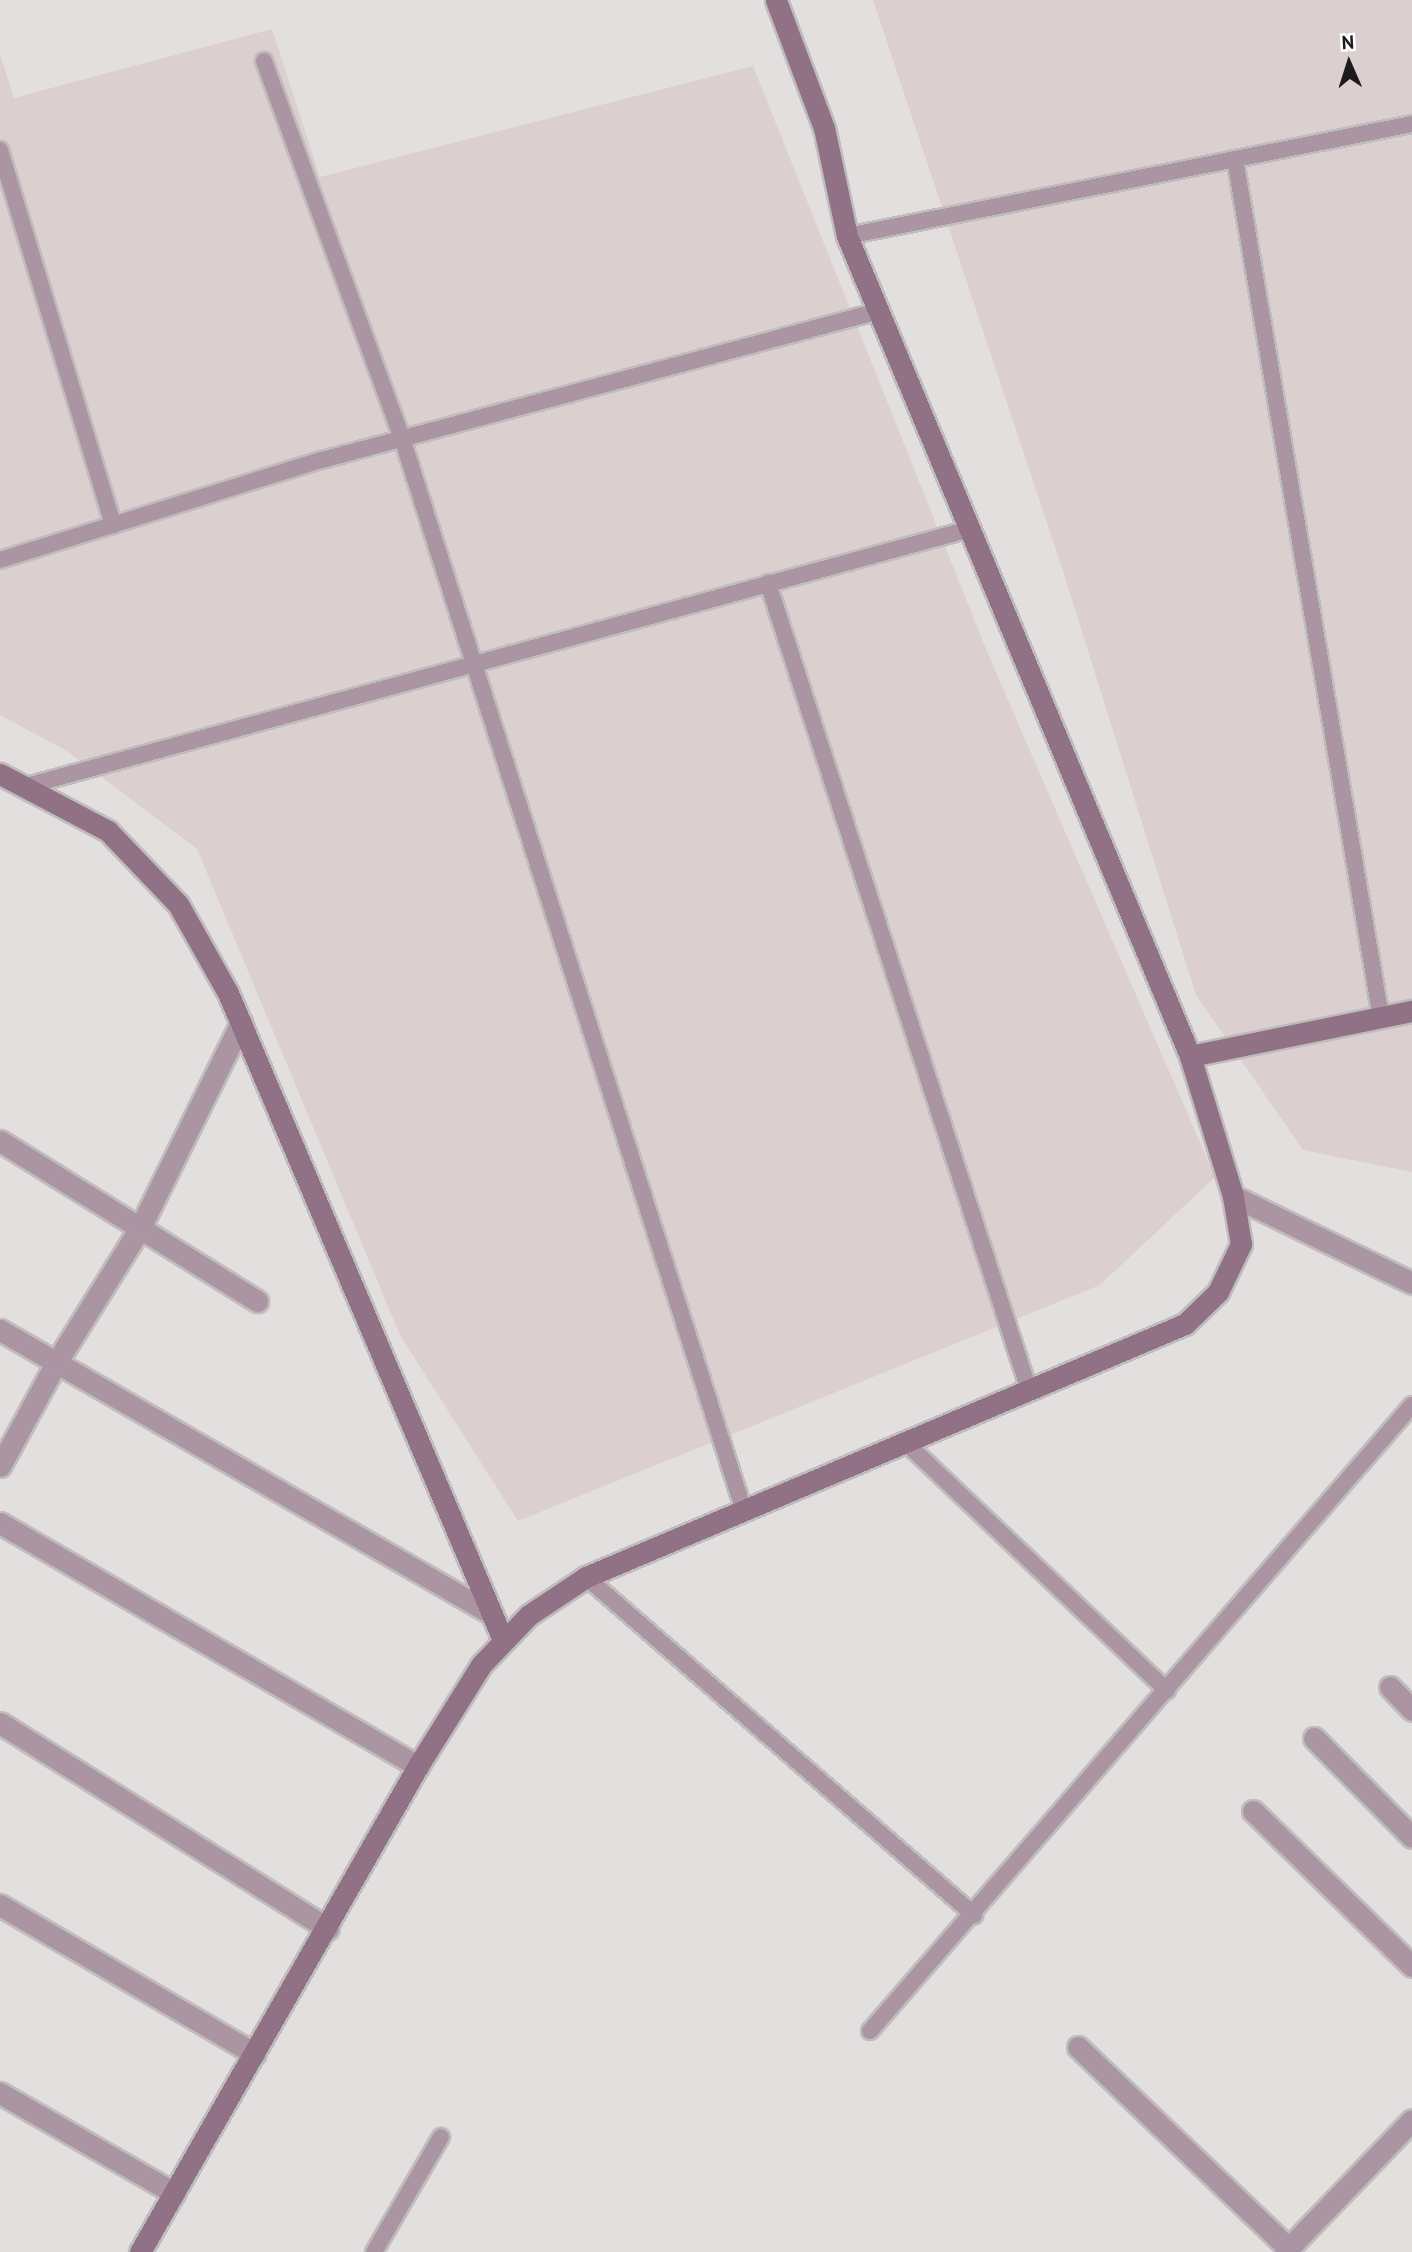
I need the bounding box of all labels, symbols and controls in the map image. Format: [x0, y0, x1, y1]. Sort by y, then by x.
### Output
north arrow [1314, 28, 1384, 98]
text: N [1341, 30, 1355, 54]

